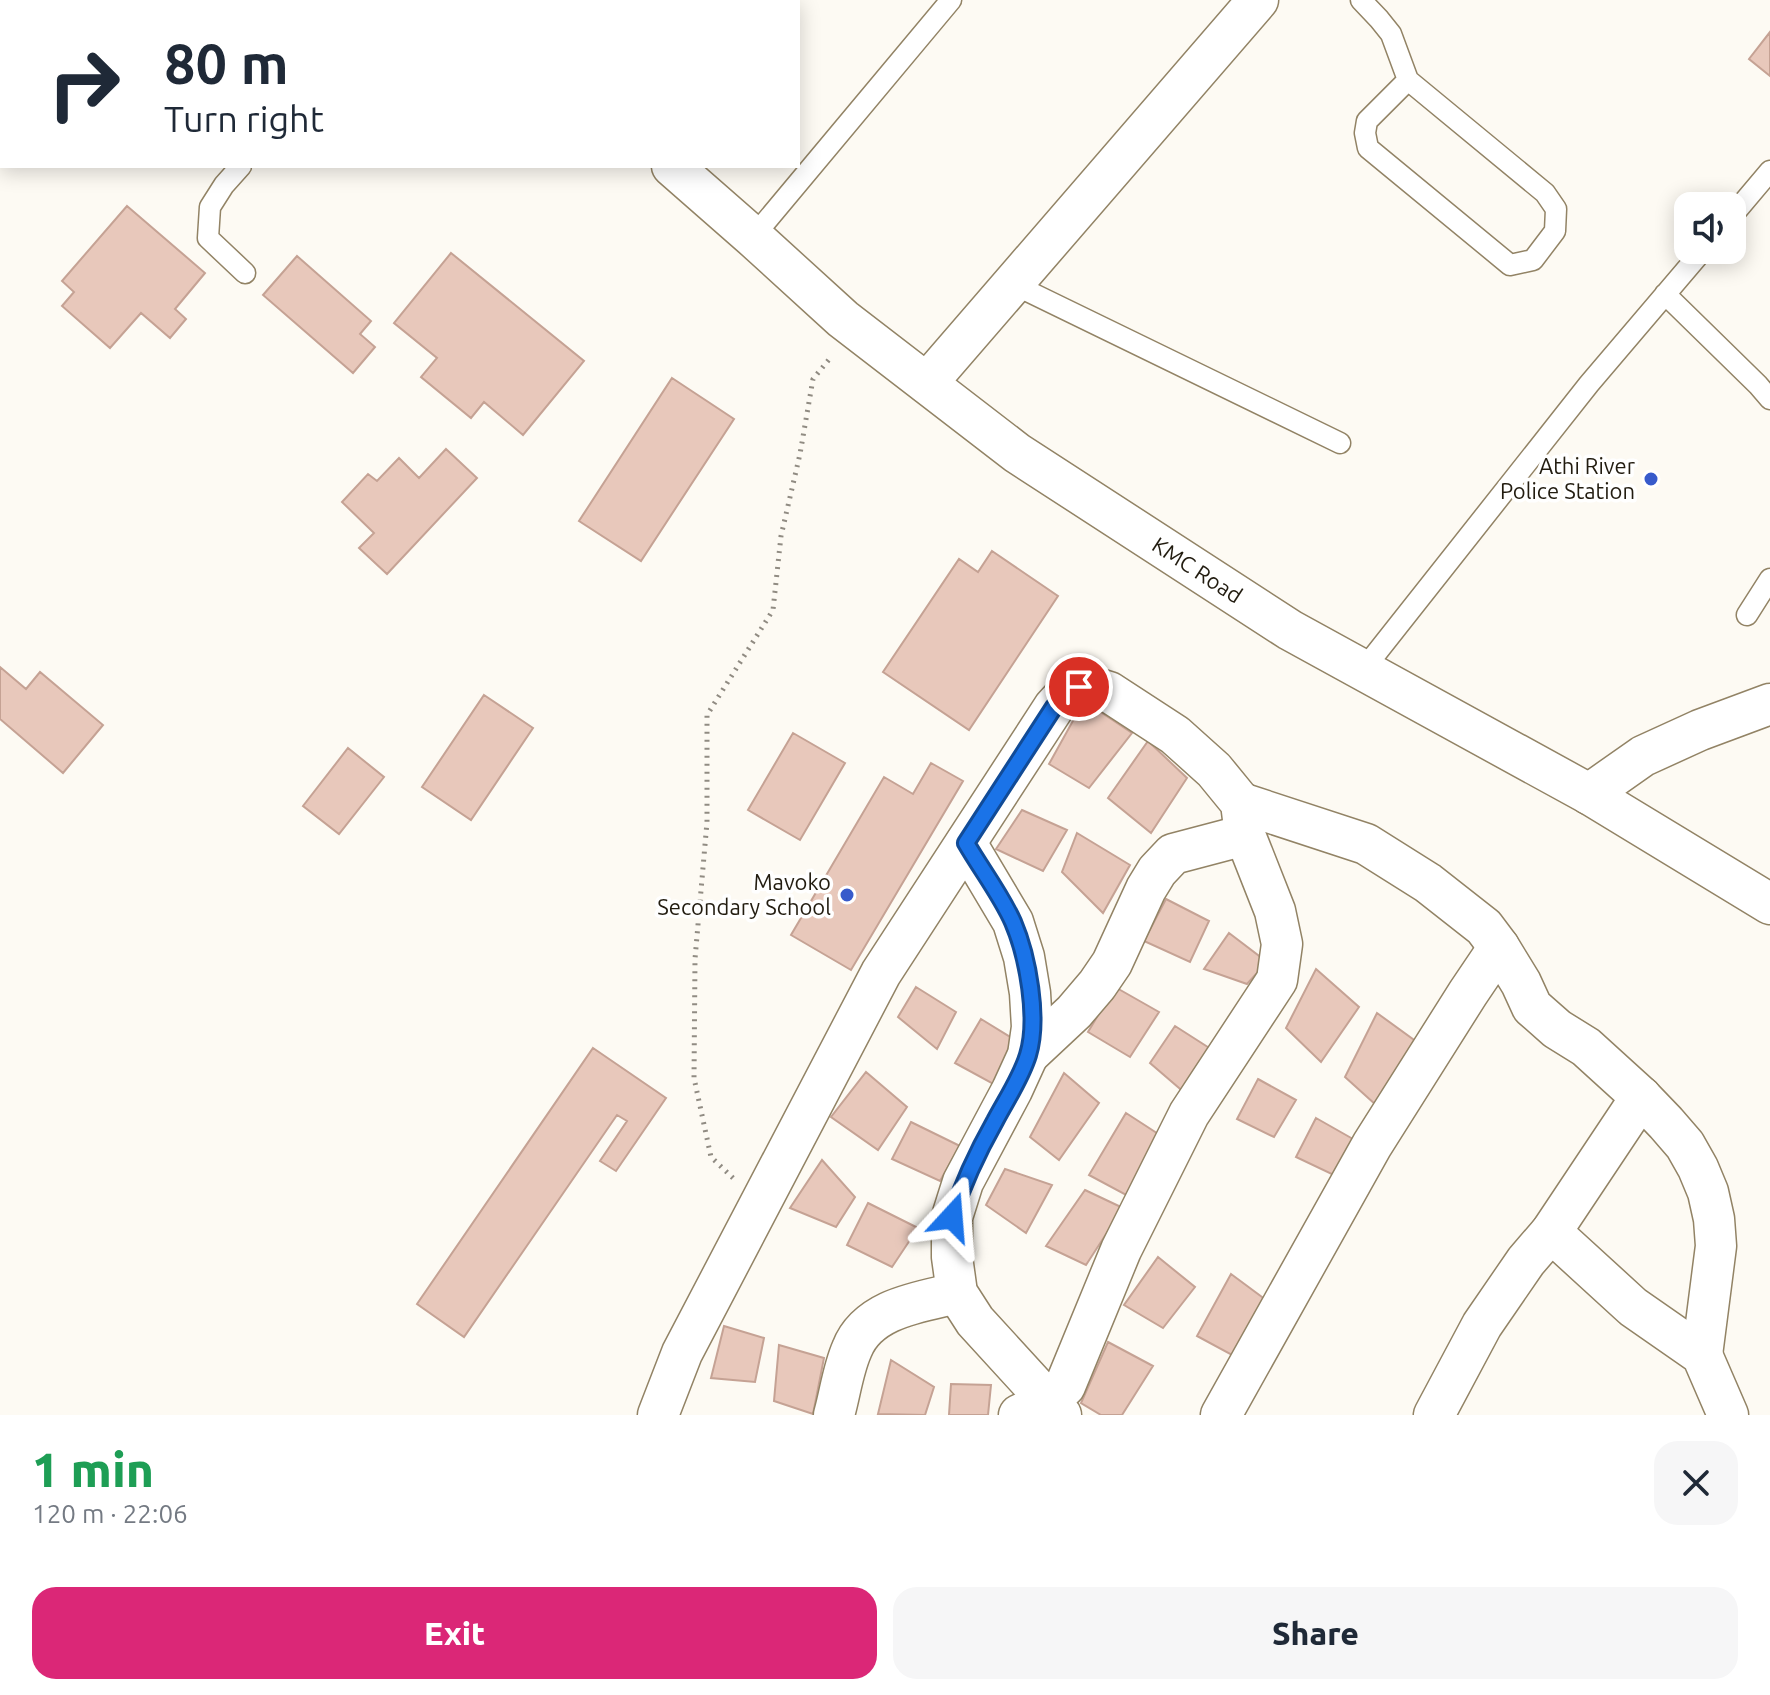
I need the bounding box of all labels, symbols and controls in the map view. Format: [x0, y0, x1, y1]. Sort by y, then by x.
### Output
icon: right [32, 32, 136, 136]
text: 80 m [164, 32, 289, 95]
text: Turn right [164, 98, 324, 139]
map controls [1674, 192, 1746, 264]
button: sound [1674, 192, 1746, 264]
place label: Athi River Police Station [1500, 453, 1636, 503]
marker: Athi River Police Station [1642, 470, 1660, 488]
street label: KMC Road [1148, 531, 1247, 608]
pin [1045, 653, 1113, 721]
icon: arrive [1057, 665, 1101, 709]
place label: Mavoko Secondary School [657, 869, 831, 919]
marker: Mavoko Secondary School [838, 886, 856, 904]
position arrow [910, 1175, 994, 1259]
button: close [1654, 1441, 1738, 1525]
text: 1 min [32, 1442, 154, 1496]
text: 120 m · 22:06 [32, 1499, 188, 1528]
button: Exit [32, 1587, 877, 1679]
button: Share [893, 1587, 1738, 1679]

